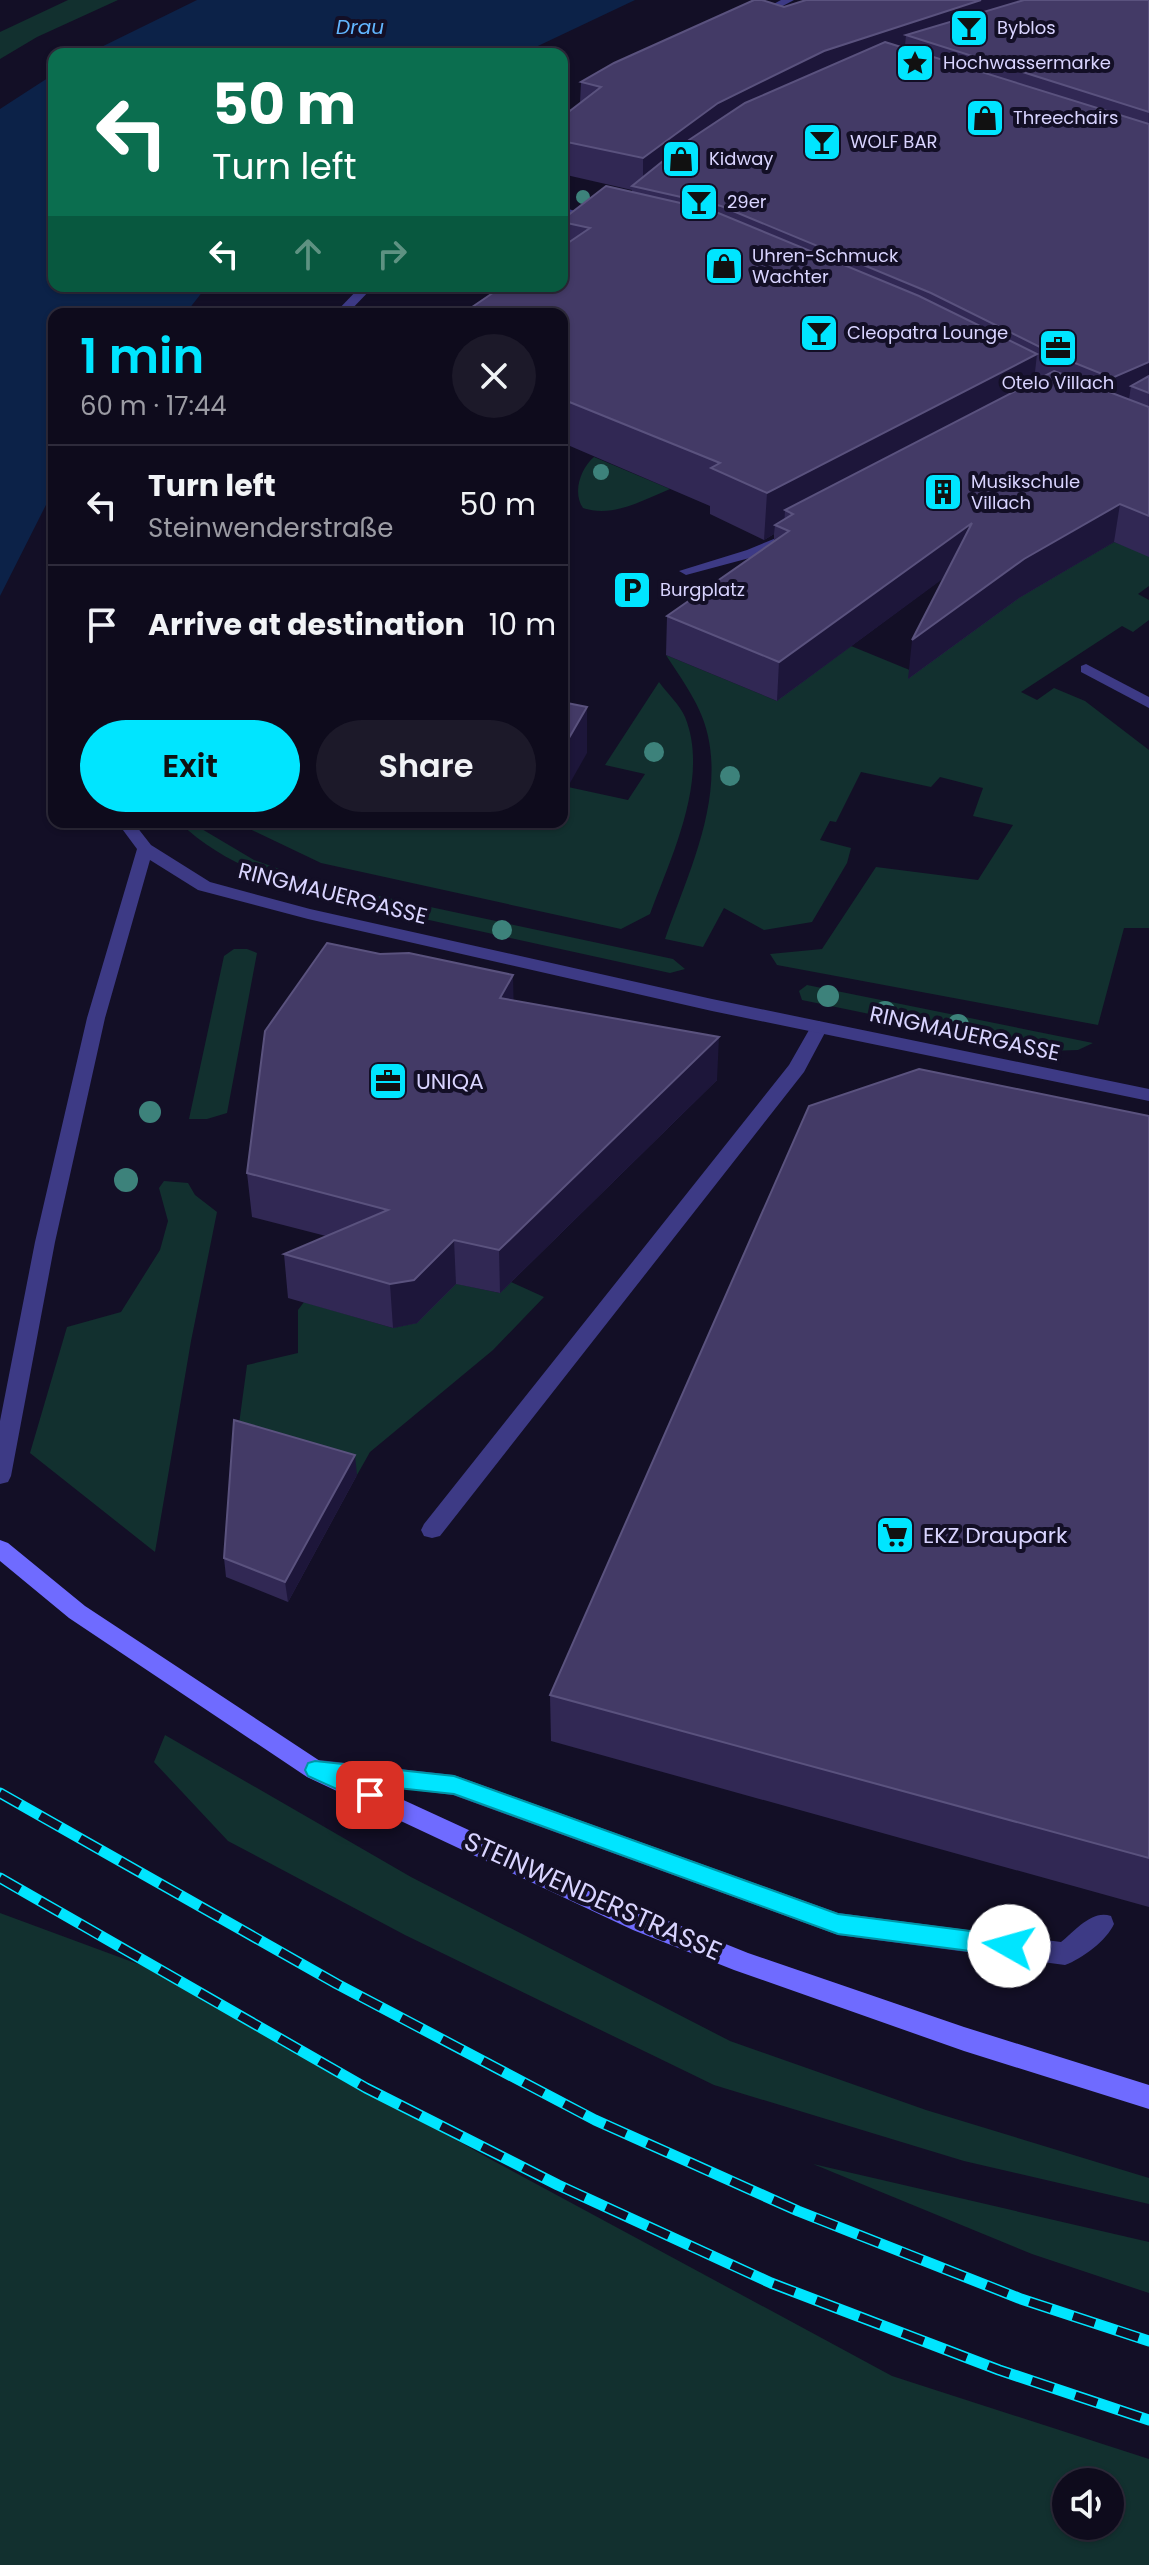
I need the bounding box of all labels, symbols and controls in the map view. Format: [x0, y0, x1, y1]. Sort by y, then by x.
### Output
bar icon: Byblos [948, 7, 990, 49]
water label: Drau [336, 13, 384, 41]
place label: Byblos [997, 15, 1056, 40]
place icon: Hochwassermarke [894, 42, 936, 84]
place label: Hochwassermarke [943, 50, 1111, 75]
text: 50 m [212, 65, 356, 144]
icon: left [80, 80, 184, 184]
shop icon: Threechairs [964, 97, 1006, 139]
place label: Threechairs [1013, 105, 1118, 130]
bar icon: WOLF BAR [801, 121, 843, 163]
place label: WOLF BAR [850, 129, 937, 154]
shop icon: Kidway [660, 138, 702, 180]
text: Turn left [212, 141, 357, 192]
place label: Kidway [709, 146, 773, 171]
bar icon: 29er [678, 181, 720, 223]
place label: 29er [727, 189, 767, 214]
icon: left [202, 232, 246, 276]
icon: ahead [286, 232, 330, 276]
icon: right [370, 232, 414, 276]
place label: Uhren-Schmuck Wachter [752, 243, 899, 289]
shop icon: Uhren-Schmuck Wachter [703, 245, 745, 287]
bar icon: Cleopatra Lounge [798, 312, 840, 354]
place label: Cleopatra Lounge [847, 320, 1008, 345]
text: 1 min [80, 323, 204, 390]
office icon: Otelo Villach [1037, 327, 1079, 369]
button: close [452, 334, 536, 418]
place label: Otelo Villach [1002, 370, 1114, 395]
text: 60 m · 17:44 [80, 388, 227, 424]
text: Turn left [148, 464, 276, 507]
place label: Musikschule Villach [971, 469, 1080, 515]
building icon: Musikschule Villach [922, 471, 964, 513]
icon: left [80, 483, 124, 527]
text: 50 m [459, 483, 536, 526]
text: Steinwenderstraße [148, 510, 394, 546]
parking icon: Burgplatz [611, 569, 653, 611]
place label: Burgplatz [660, 577, 745, 602]
icon: arrive [80, 603, 124, 647]
text: Arrive at destination [148, 603, 465, 646]
text: 10 m [489, 603, 556, 646]
button: Exit [80, 720, 300, 812]
button: Share [316, 720, 536, 812]
street label: RINGMAUERGASSE [235, 855, 431, 932]
street label: RINGMAUERGASSE [867, 998, 1063, 1069]
office icon: UNIQA [367, 1060, 409, 1102]
place label: UNIQA [416, 1066, 484, 1097]
supermarket icon: EKZ Draupark [874, 1514, 916, 1556]
place label: EKZ Draupark [923, 1520, 1068, 1551]
pin [336, 1761, 404, 1829]
icon: arrive [348, 1773, 392, 1817]
street label: STEINWENDERSTRASSE [459, 1823, 727, 1969]
position arrow [967, 1904, 1051, 1988]
map controls [1052, 2468, 1124, 2540]
button: sound [1052, 2468, 1124, 2540]

